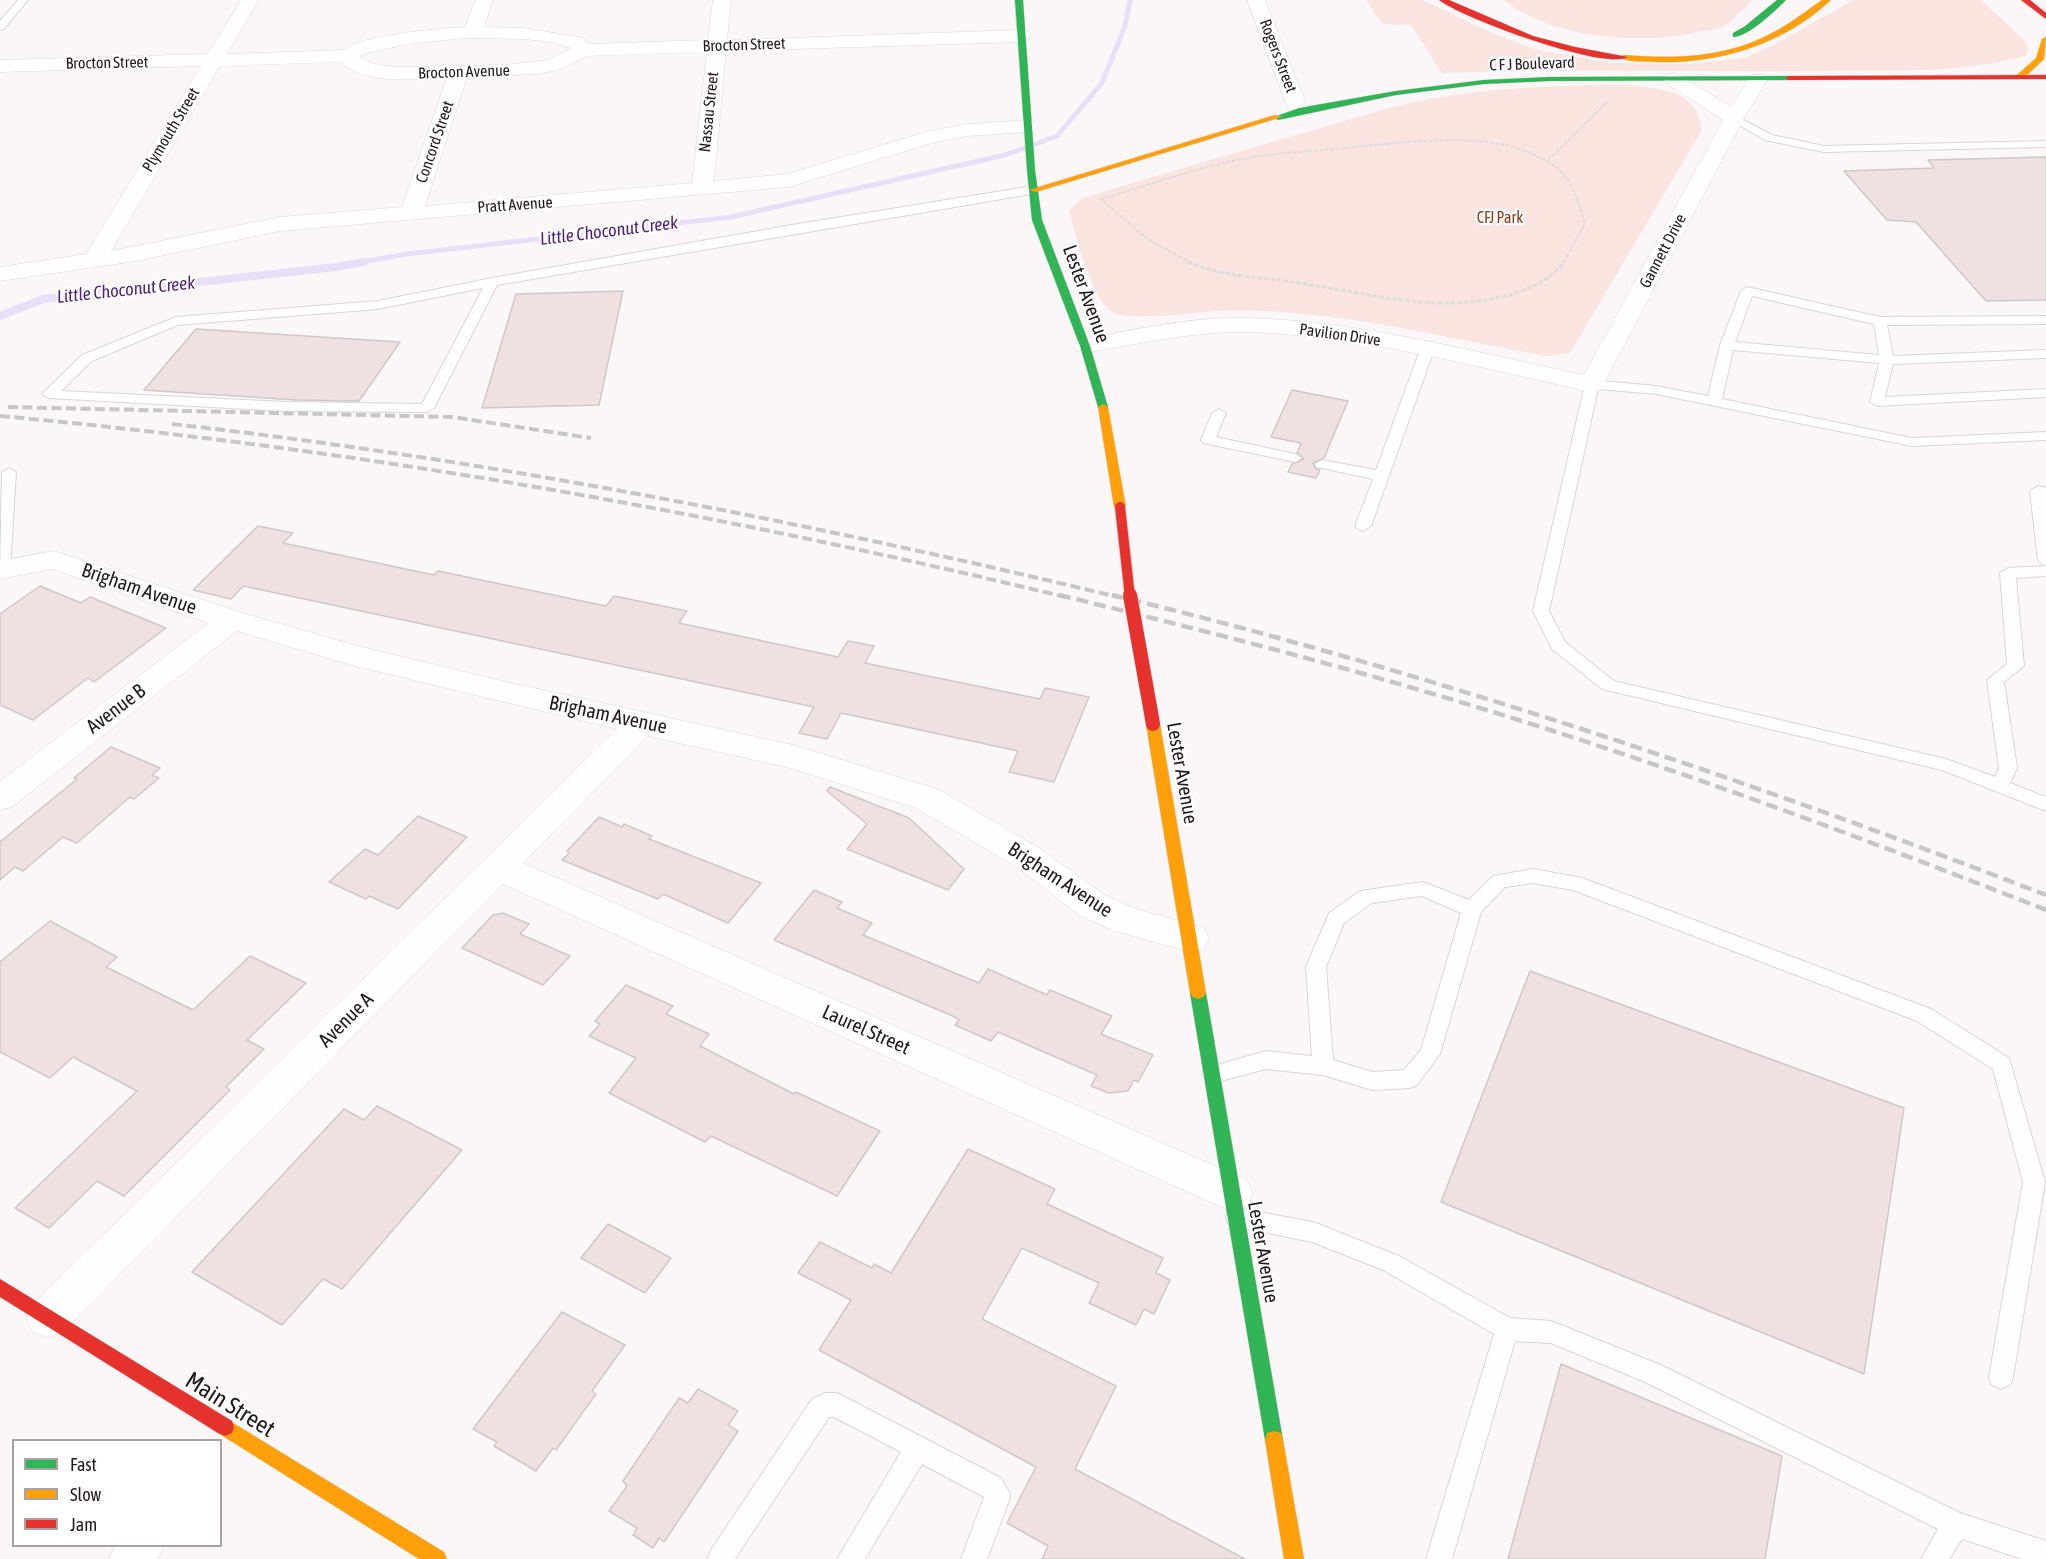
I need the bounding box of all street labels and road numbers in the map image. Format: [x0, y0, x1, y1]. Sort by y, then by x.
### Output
street label: Rogers Street [1255, 17, 1301, 95]
street label: Brocton Street [702, 34, 786, 56]
street label: Brocton Street [65, 53, 149, 73]
street label: C F J Boulevard [1489, 53, 1575, 75]
street label: Brocton Avenue [418, 61, 510, 83]
street label: Nassau Street [695, 71, 723, 153]
street label: Plymouth Street [138, 84, 204, 176]
street label: Concord Street [412, 98, 458, 186]
street label: Pratt Avenue [477, 193, 553, 217]
street label: Gannett Drive [1635, 211, 1691, 291]
street label: Lester Avenue [1057, 242, 1115, 346]
street label: Pavilion Drive [1298, 320, 1382, 350]
street label: Brigham Avenue [78, 558, 200, 620]
street label: Avenue B [82, 679, 150, 739]
street label: Brigham Avenue [547, 691, 669, 739]
street label: Lester Avenue [1161, 720, 1203, 826]
street label: Brigham Avenue [1003, 837, 1117, 923]
street label: Avenue A [314, 988, 378, 1052]
street label: Laurel Street [818, 1000, 914, 1060]
street label: Lester Avenue [1242, 1199, 1284, 1305]
street label: Main Street [180, 1366, 280, 1444]

